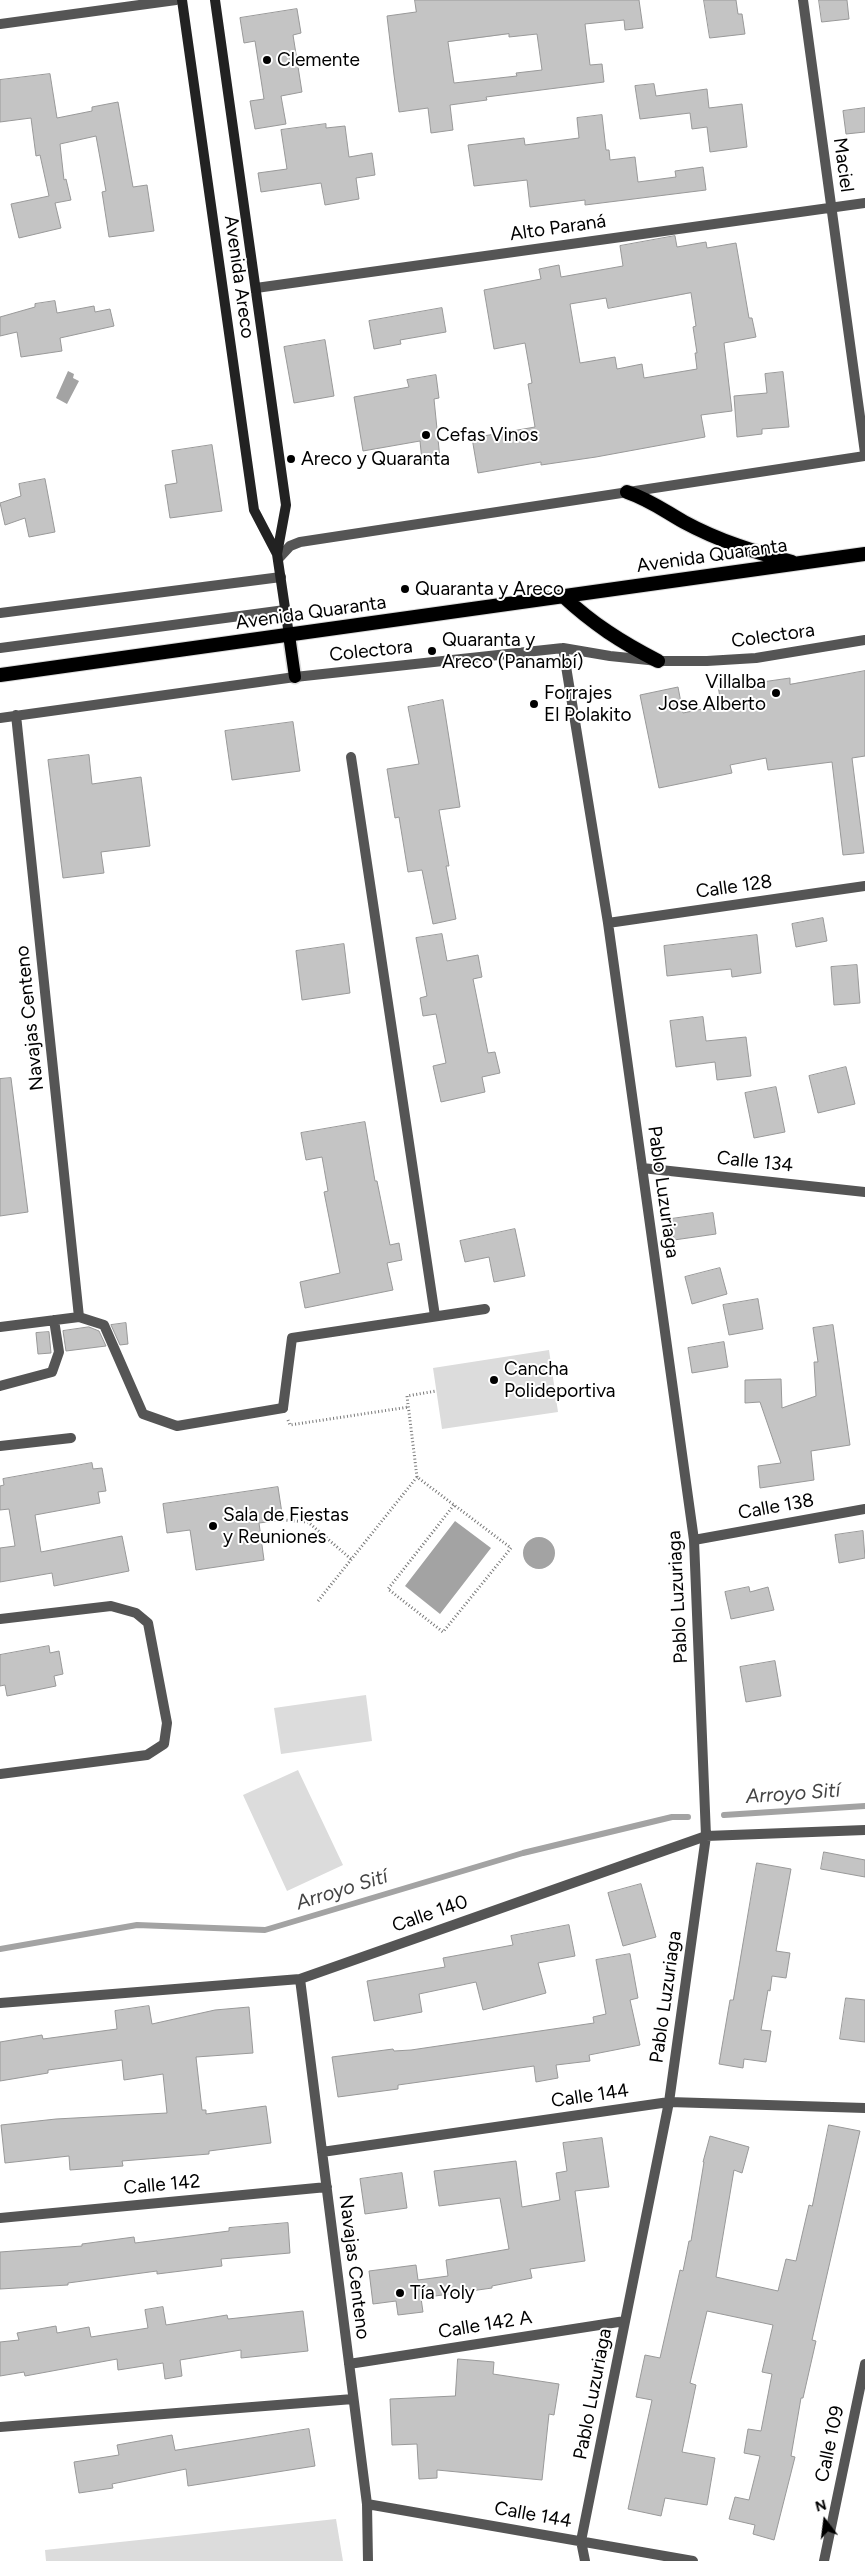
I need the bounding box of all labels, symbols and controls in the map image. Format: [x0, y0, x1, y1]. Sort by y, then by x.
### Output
place label: Clemente [277, 49, 360, 71]
marker: Clemente [261, 54, 273, 66]
street label: Maciel [828, 136, 858, 194]
street label: Alto Paraná [508, 210, 608, 246]
street label: Avenida Areco [219, 214, 259, 340]
place label: Cefas Vinos [436, 424, 538, 446]
marker: Cefas Vinos [420, 429, 432, 441]
place label: Areco y Quaranta [301, 448, 450, 470]
marker: Areco y Quaranta [285, 453, 297, 465]
street label: Avenida Quaranta [635, 534, 789, 578]
place label: Quaranta y Areco [415, 578, 564, 600]
marker: Quaranta y Areco [399, 583, 411, 595]
street label: Avenida Quaranta [234, 591, 388, 635]
street label: Colectora [730, 619, 816, 653]
place label: Quaranta y Areco (Panambí) [442, 629, 584, 673]
street label: Colectora [328, 635, 414, 667]
marker: Quaranta y Areco (Panambí) [426, 645, 438, 657]
place label: Villalba Jose Alberto [658, 671, 766, 715]
place label: Forrajes El Polakito [544, 682, 632, 726]
marker: Villalba Jose Alberto [770, 687, 782, 699]
marker: Forrajes El Polakito [528, 698, 540, 710]
street label: Calle 128 [694, 870, 774, 904]
street label: Navajas Centeno [11, 944, 49, 1092]
street label: Pablo Luzuriaga [642, 1124, 684, 1260]
street label: Calle 134 [716, 1147, 794, 1177]
place label: Cancha Polideportiva [504, 1358, 616, 1402]
marker: Cancha Polideportiva [488, 1374, 500, 1386]
street label: Calle 138 [736, 1489, 816, 1525]
place label: Sala de Fiestas y Reuniones [223, 1504, 349, 1548]
marker: Sala de Fiestas y Reuniones [207, 1520, 219, 1532]
street label: Pablo Luzuriaga [663, 1530, 693, 1664]
water label: Arroyo Sití [745, 1779, 841, 1809]
water label: Arroyo Sití [293, 1865, 391, 1915]
street label: Calle 140 [389, 1890, 471, 1938]
street label: Pablo Luzuriaga [645, 1929, 687, 2065]
street label: Calle 144 [550, 2079, 630, 2113]
street label: Calle 142 [123, 2170, 201, 2200]
street label: Navajas Centeno [334, 2193, 374, 2341]
place label: Tía Yoly [410, 2282, 475, 2304]
marker: Tía Yoly [394, 2287, 406, 2299]
street label: Calle 142 A [436, 2306, 534, 2344]
street label: Pablo Luzuriaga [569, 2326, 617, 2462]
street label: Calle 109 [811, 2404, 849, 2484]
north arrow [800, 2496, 850, 2546]
text: N [814, 2496, 828, 2516]
street label: Calle 144 [492, 2497, 574, 2533]

